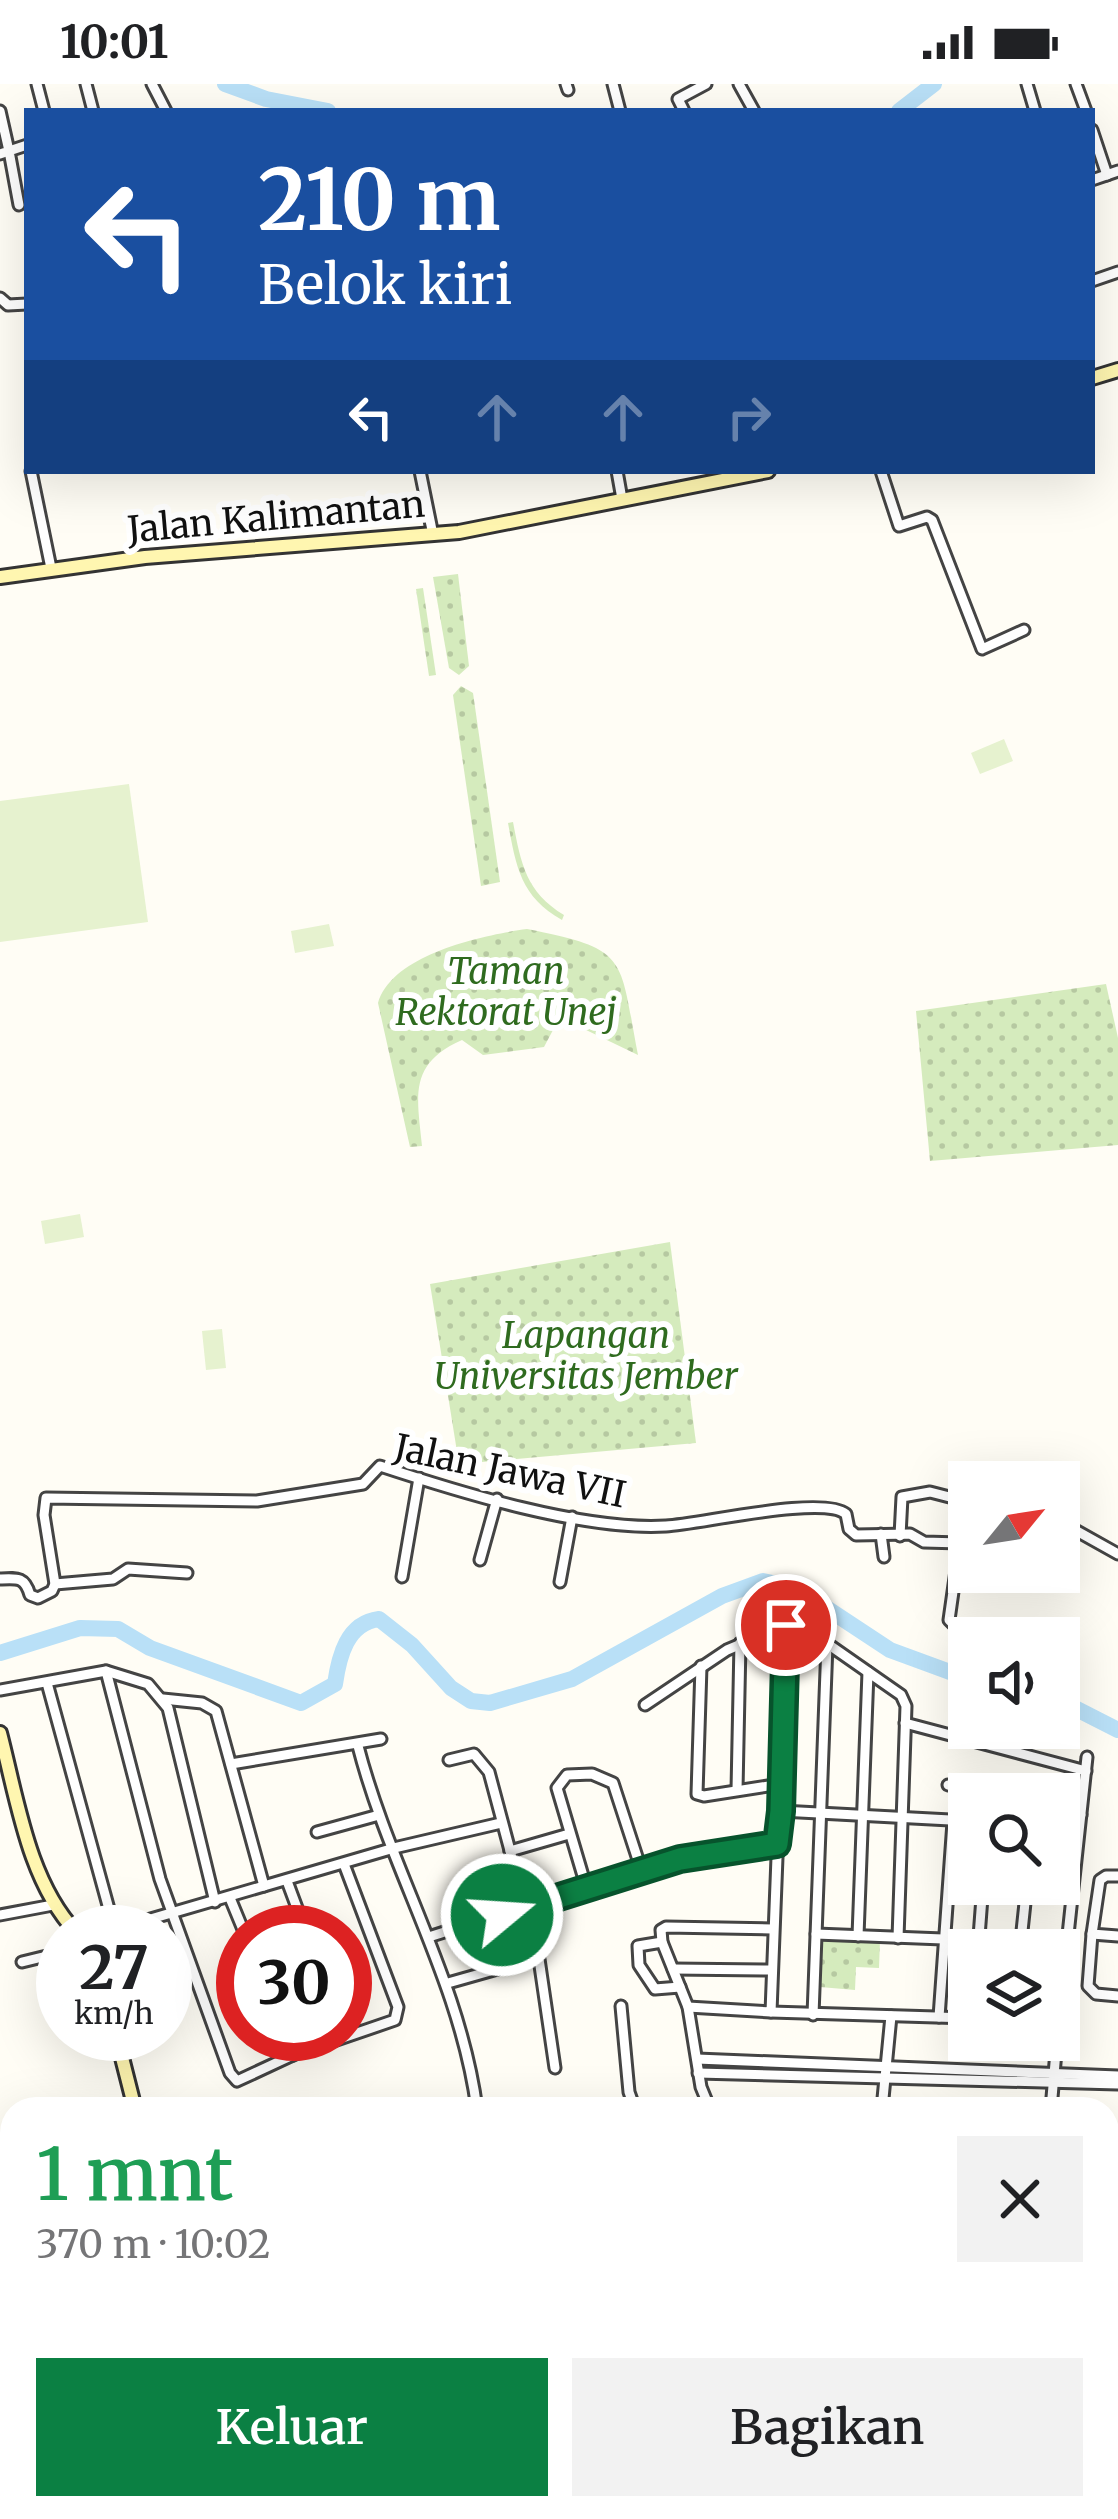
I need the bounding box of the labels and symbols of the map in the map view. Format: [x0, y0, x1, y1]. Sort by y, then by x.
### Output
street label: Jalan Kalimantan [124, 482, 427, 553]
park label: Taman Rektorat Unej [395, 949, 617, 1035]
park label: Lapangan Universitas Jember [434, 1313, 739, 1399]
street label: Jalan Jawa VII [389, 1424, 630, 1517]
north arrow [948, 1461, 1080, 1593]
pin [735, 1574, 837, 1676]
position arrow [439, 1852, 565, 1978]
speed limit sign: 30 [216, 1905, 372, 2061]

